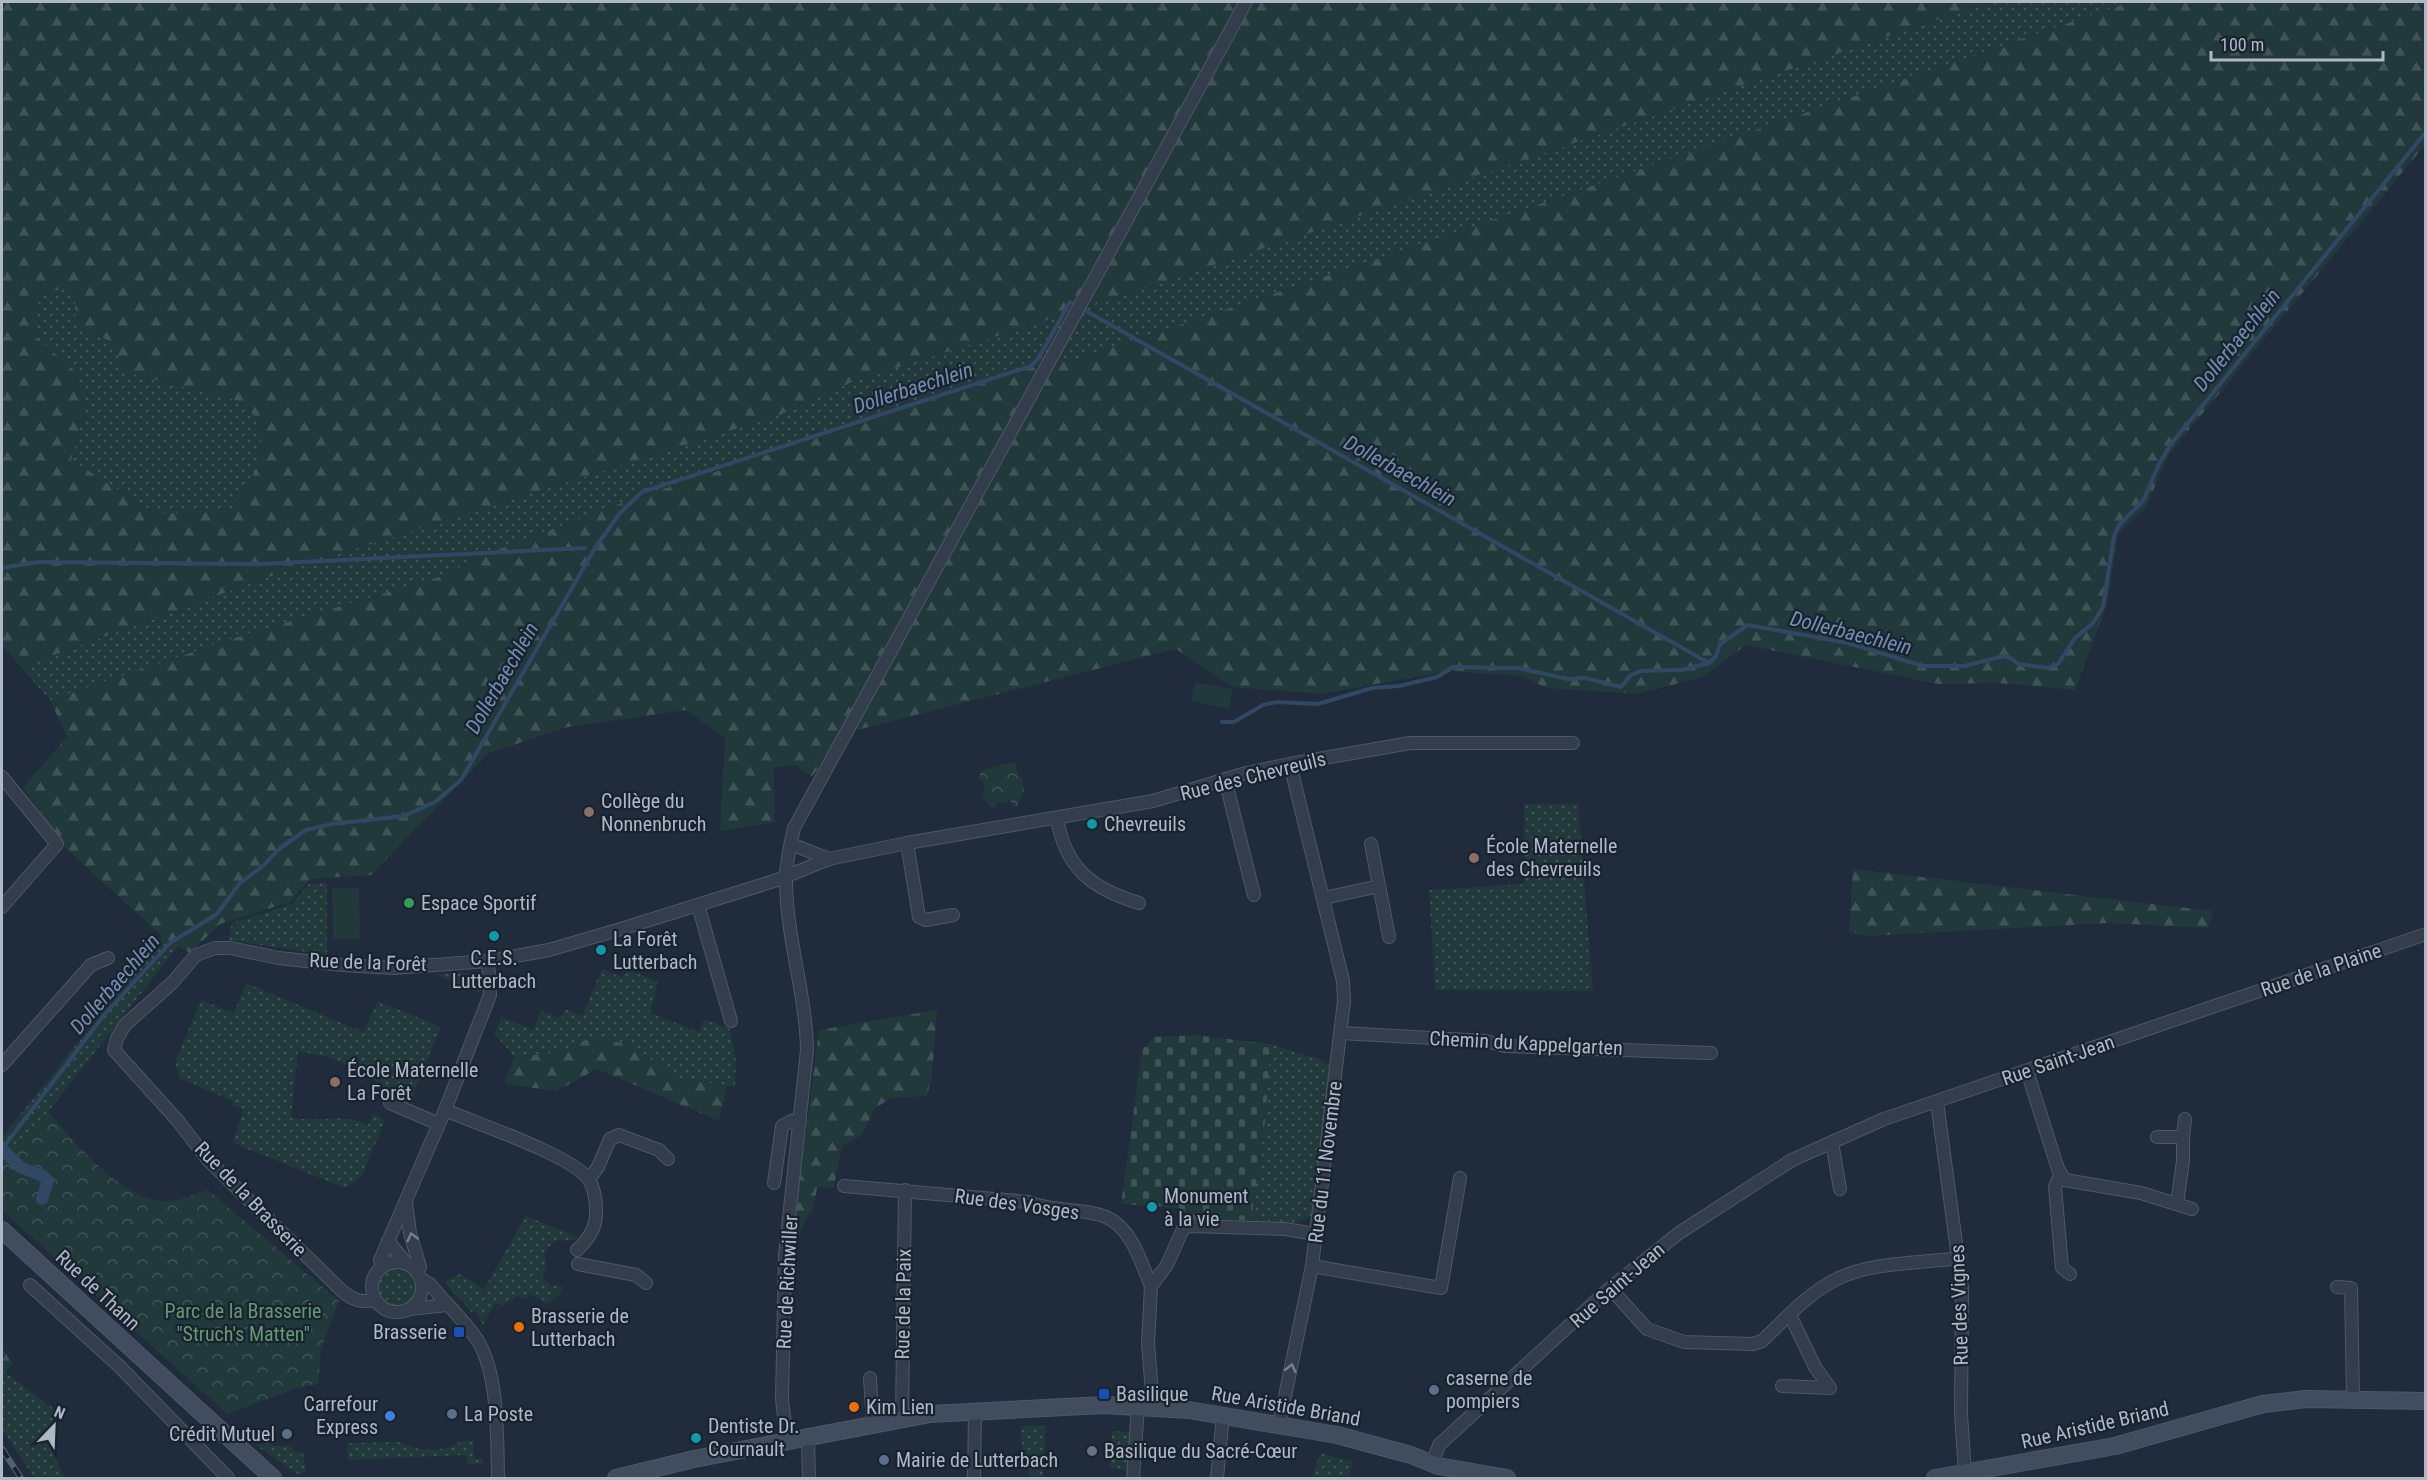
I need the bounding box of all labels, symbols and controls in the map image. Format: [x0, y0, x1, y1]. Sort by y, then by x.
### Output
scale bar [2211, 24, 2384, 62]
text: 100 m [2220, 34, 2264, 55]
water label: Dollerbaechlein [2189, 284, 2285, 396]
water label: Dollerbaechlein [850, 357, 976, 419]
water label: Dollerbaechlein [1340, 430, 1460, 512]
water label: Dollerbaechlein [1788, 606, 1914, 660]
water label: Dollerbaechlein [461, 618, 543, 738]
street label: Rue des Chevreuils [1178, 746, 1328, 806]
place label: Collège du Nonnenbruch [601, 789, 706, 836]
marker: Collège du Nonnenbruch [582, 805, 596, 819]
place label: Chevreuils [1104, 812, 1186, 836]
marker: Chevreuils [1085, 817, 1099, 831]
place label: École Maternelle des Chevreuils [1486, 834, 1617, 881]
marker: École Maternelle des Chevreuils [1467, 851, 1481, 865]
place label: Espace Sportif [421, 891, 537, 915]
marker: Espace Sportif [402, 896, 416, 910]
place label: La Forêt Lutterbach [613, 927, 697, 974]
water label: Dollerbaechlein [65, 929, 165, 1039]
marker: C.E.S. Lutterbach [487, 929, 501, 943]
street label: Rue de la Plaine [2258, 938, 2384, 1002]
marker: La Forêt Lutterbach [594, 943, 608, 957]
place label: C.E.S. Lutterbach [452, 946, 536, 993]
street label: Rue de la Forêt [309, 948, 427, 976]
street label: Chemin du Kappelgarten [1429, 1026, 1623, 1060]
street label: Rue Saint-Jean [1998, 1029, 2118, 1091]
place label: École Maternelle La Forêt [347, 1058, 478, 1105]
marker: École Maternelle La Forêt [328, 1075, 342, 1089]
street label: Rue du 11 Novembre [1303, 1080, 1347, 1244]
street label: Rue de la Brasserie [190, 1136, 312, 1262]
street label: Rue des Vosges [953, 1183, 1081, 1225]
place label: Monument à la vie [1164, 1184, 1249, 1231]
marker: Monument à la vie [1145, 1200, 1159, 1214]
street label: Rue de Richwiller [771, 1214, 803, 1350]
one-way arrow [406, 1233, 419, 1243]
street label: Rue Saint-Jean [1565, 1237, 1669, 1333]
street label: Rue des Vignes [1945, 1244, 1973, 1366]
street label: Rue de Thann [51, 1245, 145, 1335]
street label: Rue de la Paix [890, 1248, 916, 1360]
park label: Parc de la Brasserie "Struch's Matten" [165, 1299, 321, 1346]
place label: Brasserie de Lutterbach [531, 1304, 629, 1351]
place label: Brasserie [373, 1320, 447, 1344]
marker: Brasserie de Lutterbach [512, 1320, 526, 1334]
marker: Brasserie [452, 1325, 466, 1339]
one-way arrow [1284, 1363, 1297, 1373]
place label: caserne de pompiers [1446, 1366, 1532, 1413]
street label: Rue Aristide Briand [1210, 1381, 1362, 1431]
place label: Basilique [1116, 1382, 1188, 1406]
marker: caserne de pompiers [1427, 1383, 1441, 1397]
marker: Basilique [1097, 1387, 1111, 1401]
place label: Carrefour Express [304, 1392, 378, 1439]
place label: Kim Lien [866, 1395, 934, 1419]
north arrow [24, 1396, 84, 1456]
street label: Rue Aristide Briand [2019, 1396, 2171, 1454]
marker: Kim Lien [847, 1400, 861, 1414]
text: N [51, 1402, 68, 1423]
place label: La Poste [464, 1402, 533, 1426]
marker: La Poste [445, 1407, 459, 1421]
marker: Carrefour Express [383, 1409, 397, 1423]
place label: Dentiste Dr. Cournault [708, 1414, 800, 1461]
place label: Crédit Mutuel [169, 1422, 275, 1446]
marker: Crédit Mutuel [280, 1427, 294, 1441]
marker: Dentiste Dr. Cournault [689, 1431, 703, 1445]
place label: Basilique du Sacré-Cœur [1104, 1439, 1297, 1463]
marker: Basilique du Sacré-Cœur [1085, 1444, 1099, 1458]
place label: Mairie de Lutterbach [896, 1448, 1058, 1472]
marker: Mairie de Lutterbach [877, 1453, 891, 1467]

